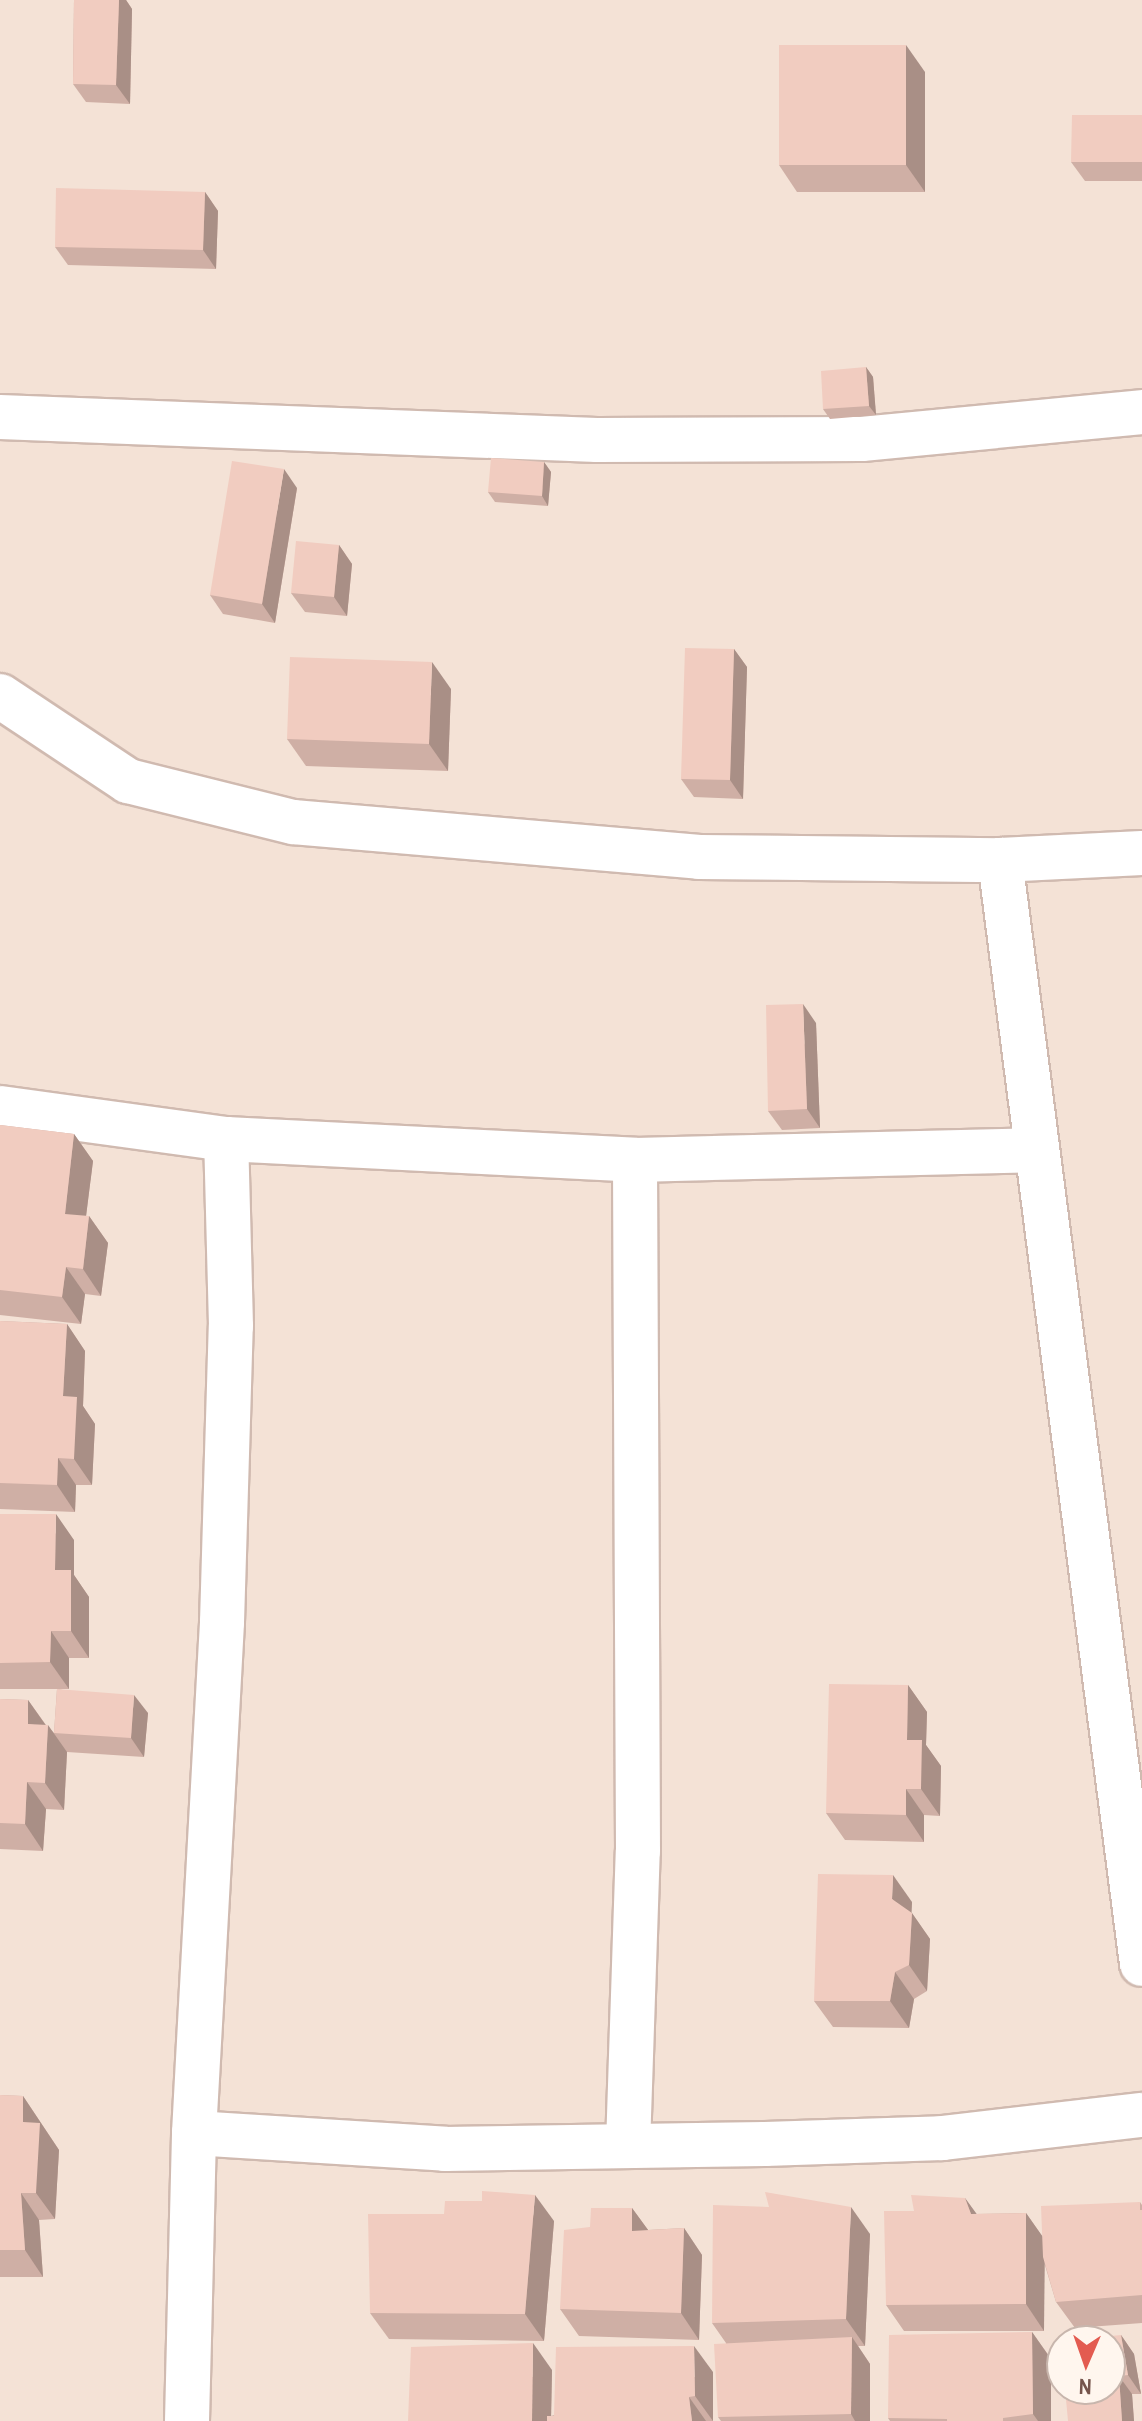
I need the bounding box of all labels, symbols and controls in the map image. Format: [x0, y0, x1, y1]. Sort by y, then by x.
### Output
north arrow [1046, 2325, 1126, 2405]
text: N [1078, 2372, 1092, 2402]

